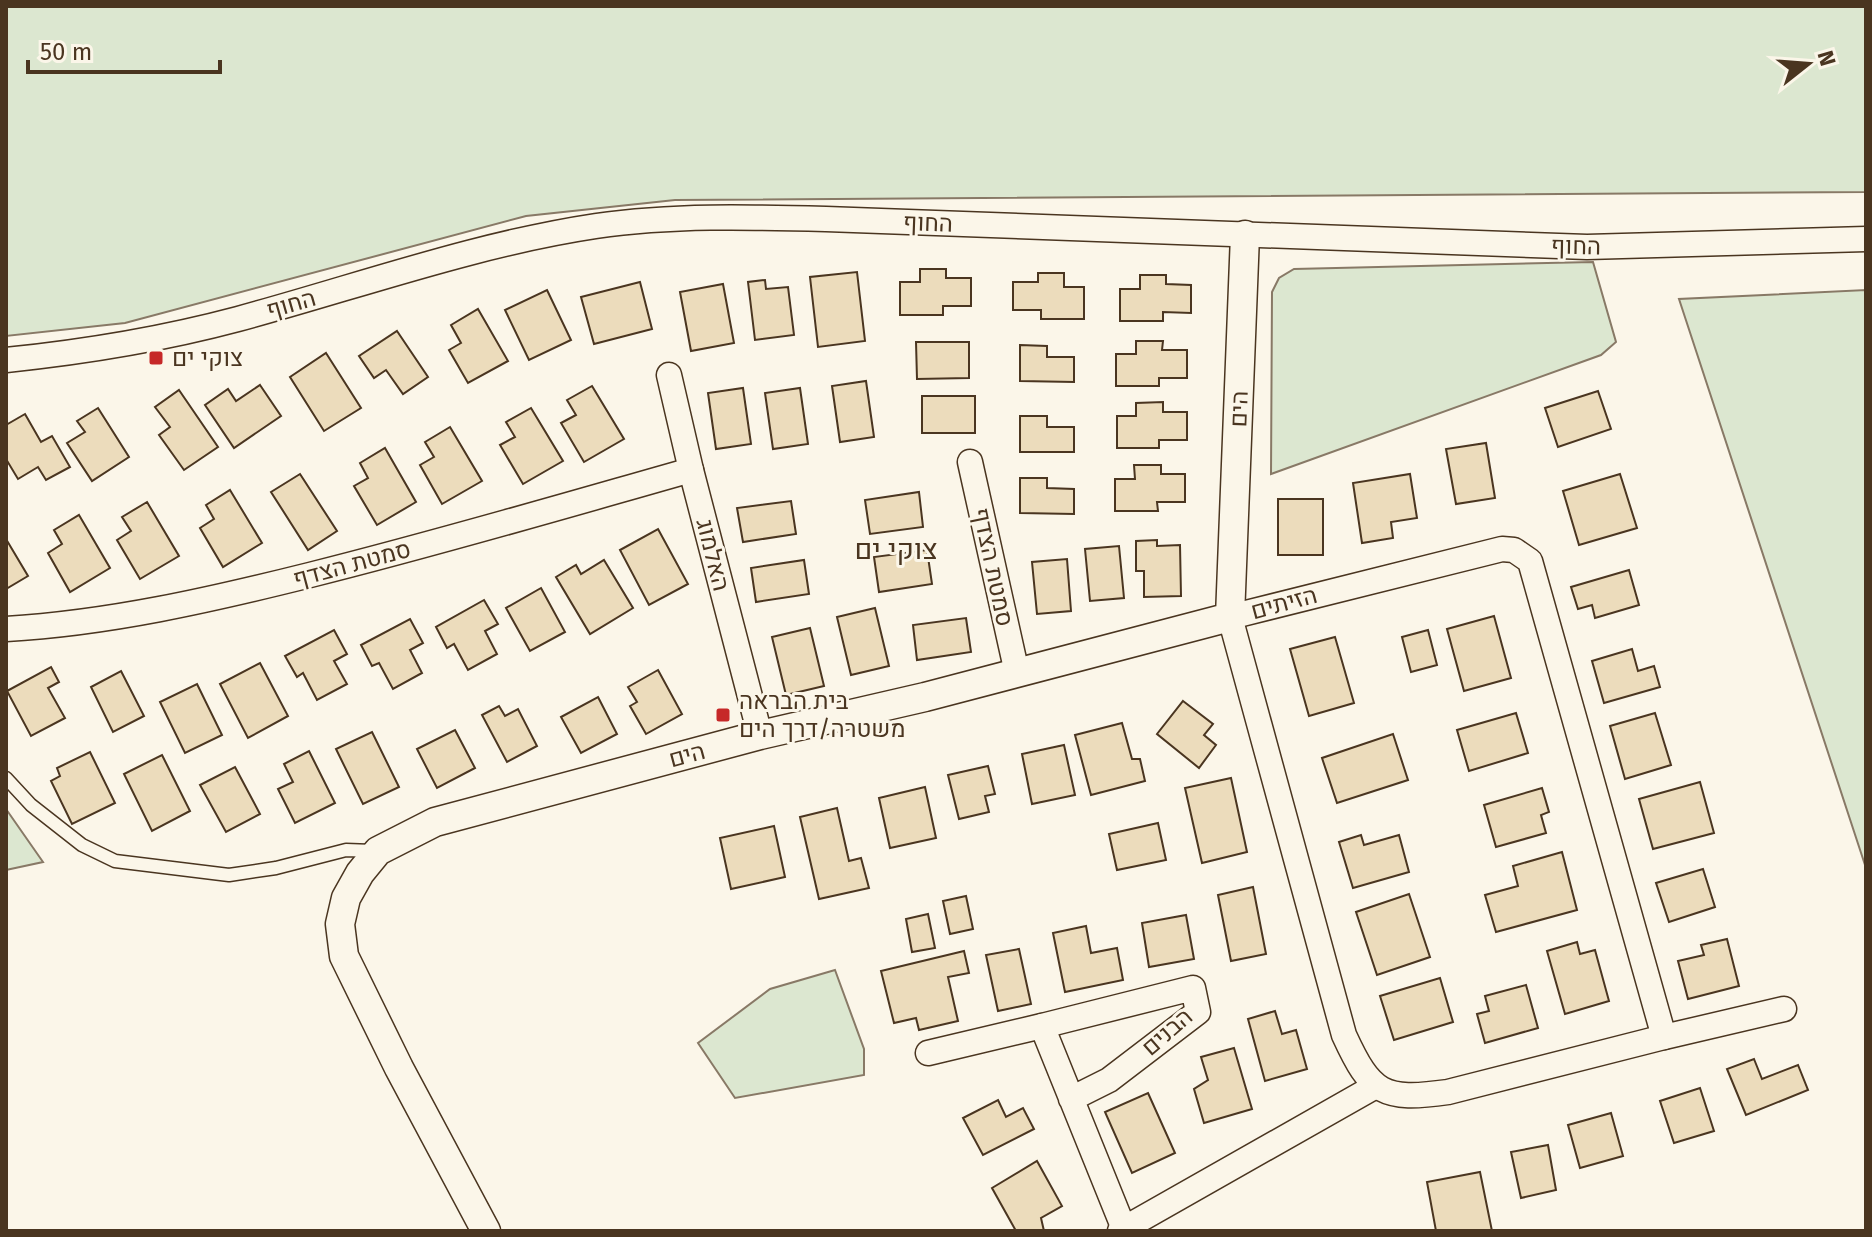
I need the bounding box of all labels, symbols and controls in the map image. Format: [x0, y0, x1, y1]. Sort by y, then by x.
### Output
scale bar [28, 24, 220, 74]
north arrow [1768, 24, 1848, 104]
text: 50 m [40, 38, 92, 66]
text: N [1812, 47, 1842, 69]
street label: החוף [903, 208, 953, 238]
street label: החוף [1551, 232, 1601, 260]
street label: החוף [263, 284, 319, 324]
place label: צוקי ים [172, 344, 243, 372]
marker: צוקי ים [147, 349, 165, 367]
street label: הים [1224, 390, 1254, 428]
street label: סמטת הצדף [967, 505, 1019, 629]
street label: האלמוג [691, 516, 735, 594]
district label: צוקי ים [854, 533, 938, 566]
street label: סמטת הצדף [290, 535, 414, 593]
street label: הזיתים [1248, 581, 1320, 625]
place label: בית הבראה משטרה/דרך הים [739, 687, 906, 743]
marker: בית הבראה משטרה/דרך הים [714, 706, 732, 724]
street label: הים [666, 737, 708, 773]
street label: הבנים [1136, 1002, 1198, 1062]

